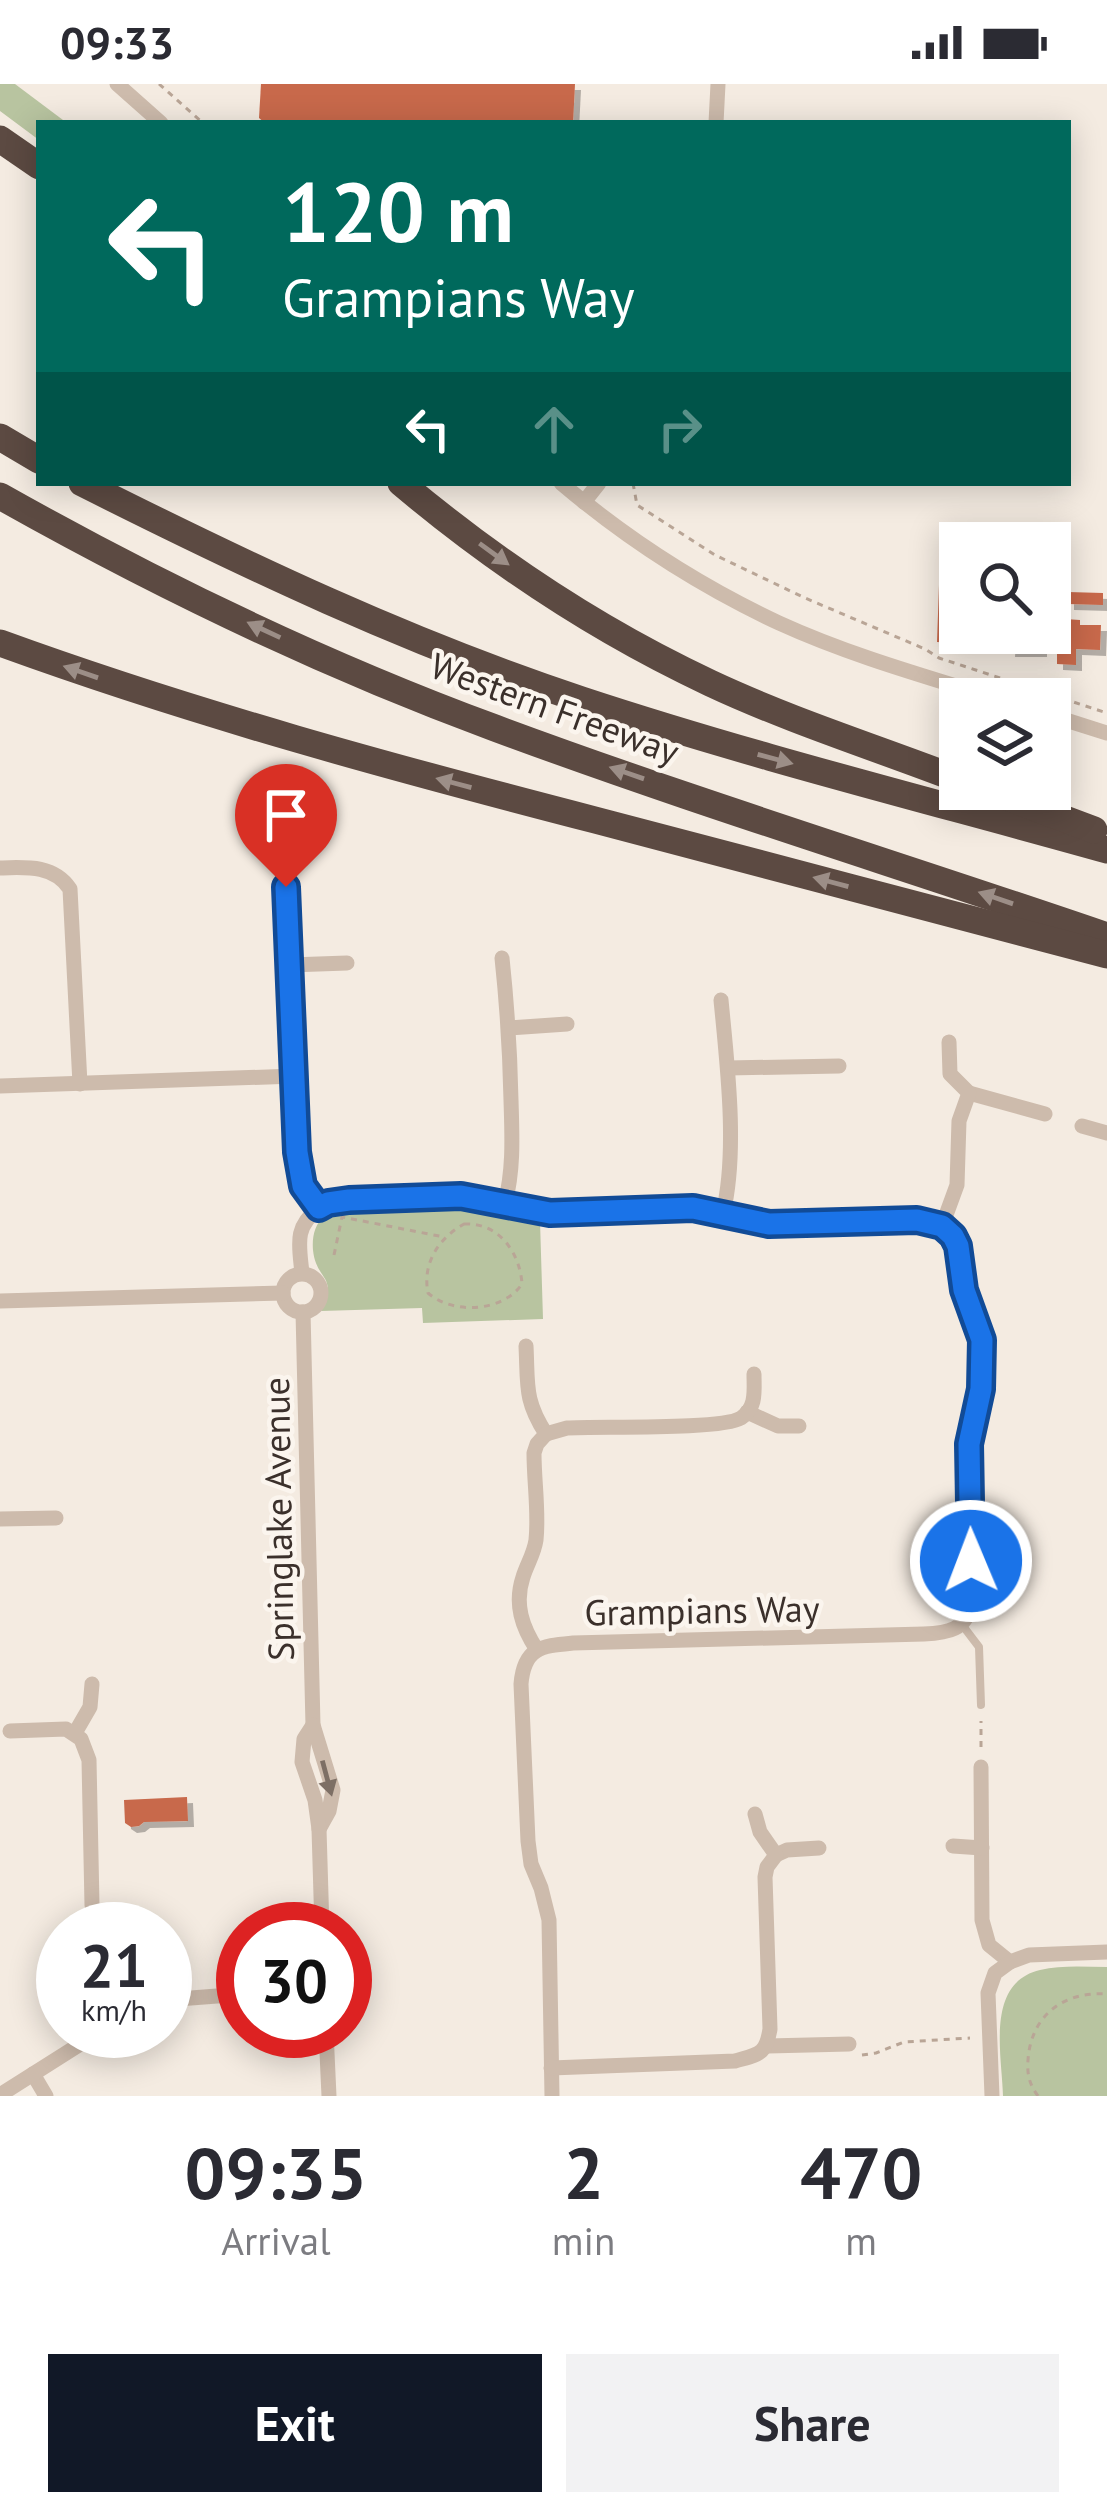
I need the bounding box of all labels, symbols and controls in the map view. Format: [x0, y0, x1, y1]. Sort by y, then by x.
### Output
text: 09:33 [60, 13, 174, 71]
text: 120 m [282, 156, 514, 265]
icon: left [84, 168, 240, 324]
text: Grampians Way [282, 262, 635, 332]
icon: left [395, 396, 461, 462]
icon: ahead [521, 396, 587, 462]
icon: right [647, 396, 713, 462]
map controls [939, 522, 1071, 810]
button: search [939, 522, 1071, 654]
one-way arrow [478, 542, 510, 566]
one-way arrow [246, 620, 281, 640]
street label: Western Freeway [424, 641, 686, 775]
one-way arrow [62, 662, 98, 680]
button: layers [939, 678, 1071, 810]
one-way arrow [757, 751, 794, 770]
one-way arrow [609, 763, 645, 781]
pin [235, 764, 337, 887]
one-way arrow [436, 773, 473, 792]
icon: arrive [253, 782, 319, 848]
one-way arrow [813, 872, 850, 891]
one-way arrow [977, 888, 1014, 907]
street label: Springlake Avenue [252, 1377, 304, 1661]
position arrow [908, 1498, 1034, 1624]
street label: Grampians Way [584, 1584, 820, 1636]
one-way arrow [318, 1760, 337, 1797]
speed limit sign: 30 [216, 1902, 372, 2058]
text: 21 [80, 1926, 148, 2004]
text: km/h [81, 1990, 147, 2029]
text: 09:35 [185, 2126, 367, 2219]
text: 2 [563, 2126, 604, 2219]
text: 470 [800, 2126, 922, 2219]
text: Arrival [221, 2215, 331, 2266]
text: min [552, 2215, 615, 2266]
text: m [845, 2215, 877, 2266]
button: Exit [48, 2354, 542, 2492]
button: Share [566, 2354, 1059, 2492]

